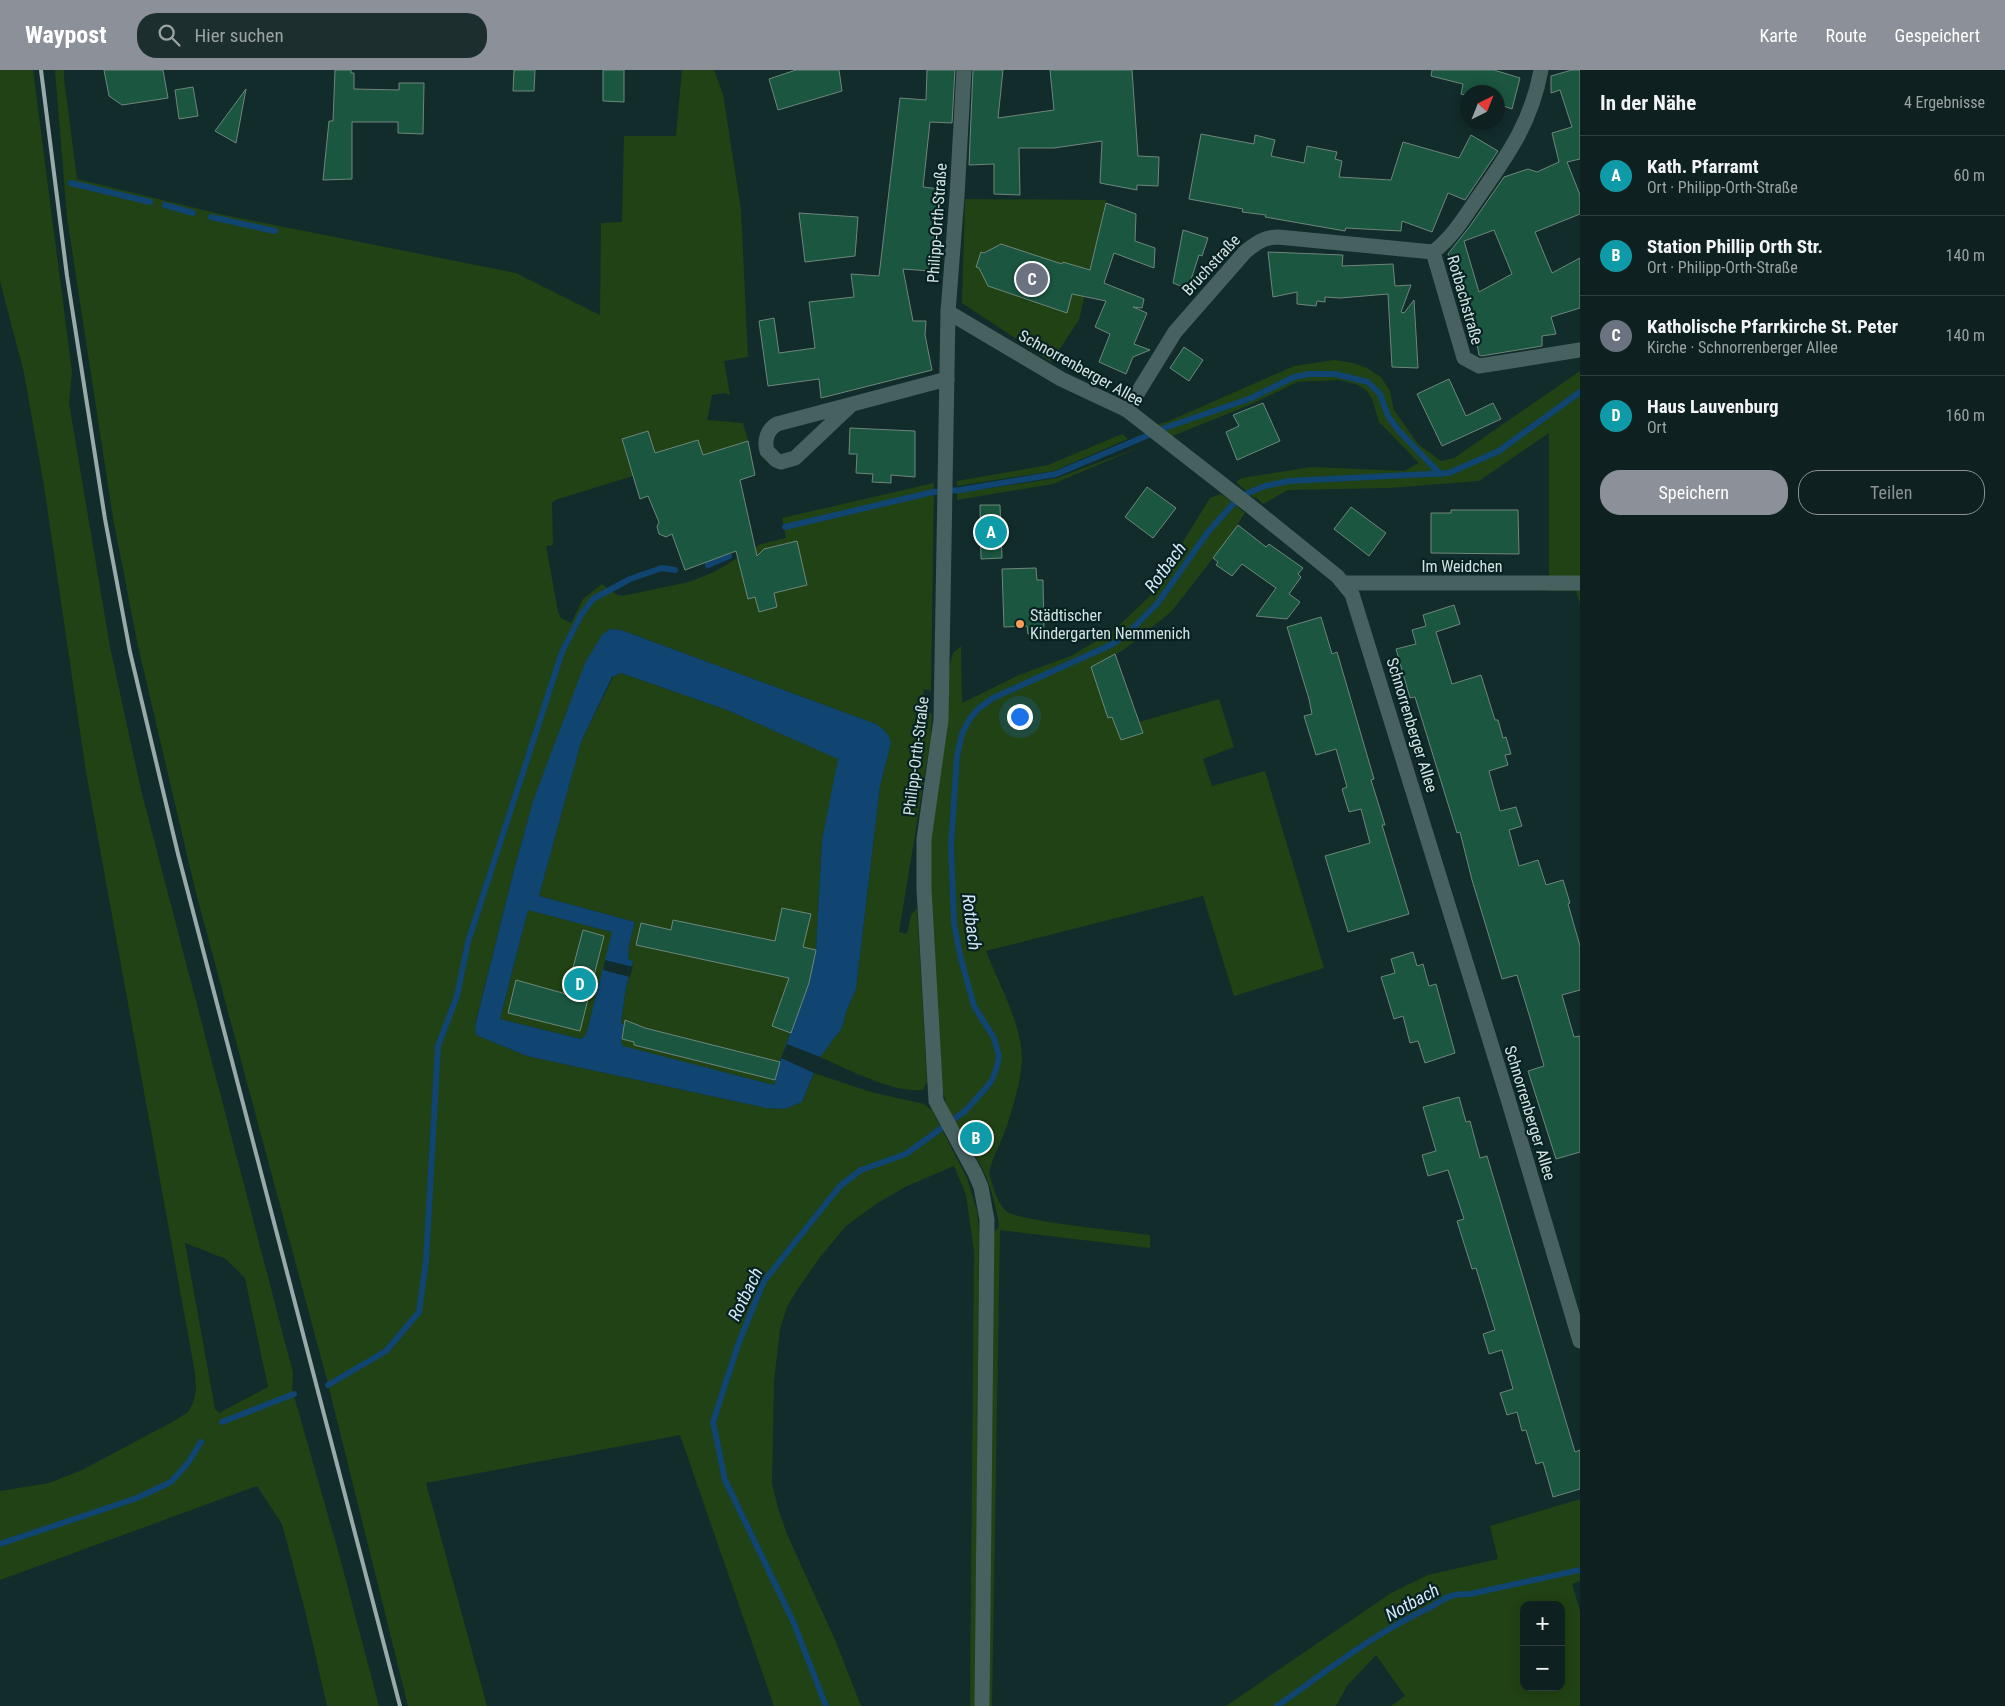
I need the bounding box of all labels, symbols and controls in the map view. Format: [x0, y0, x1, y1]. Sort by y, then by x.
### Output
search box [137, 13, 487, 58]
text: Waypost [25, 21, 107, 49]
icon: search [155, 21, 183, 49]
text: Hier suchen [195, 24, 284, 47]
text: Karte [1759, 25, 1798, 46]
text: Route [1826, 25, 1867, 46]
text: Gespeichert [1895, 25, 1980, 46]
north arrow [1460, 85, 1505, 130]
text: In der Nähe [1600, 91, 1696, 115]
text: 4 Ergebnisse [1904, 93, 1985, 112]
text: Kath. Pfarramt [1647, 155, 1759, 178]
street label: Philipp-Orth-Straße [923, 163, 951, 283]
text: A [1611, 166, 1621, 185]
text: 60 m [1953, 166, 1985, 185]
text: Ort · Philipp-Orth-Straße [1647, 178, 1798, 197]
street label: Bruchstraße [1178, 231, 1244, 299]
text: Station Phillip Orth Str. [1647, 235, 1823, 258]
text: B [1612, 246, 1620, 265]
text: 140 m [1946, 246, 1985, 265]
street label: Rotbachstraße [1443, 253, 1487, 347]
text: Ort · Philipp-Orth-Straße [1647, 258, 1798, 277]
pin: C [1016, 260, 1048, 298]
text: Katholische Pfarrkirche St. Peter [1647, 315, 1898, 338]
street label: Schnorrenberger Allee [1015, 326, 1147, 410]
text: C [1611, 326, 1621, 345]
text: 140 m [1946, 326, 1985, 345]
text: Kirche · Schnorrenberger Allee [1647, 338, 1838, 357]
text: Haus Lauvenburg [1647, 395, 1779, 418]
text: D [1611, 406, 1621, 425]
text: 160 m [1946, 406, 1985, 425]
text: Ort [1647, 418, 1667, 437]
button: Speichern [1600, 470, 1788, 515]
button: Teilen [1798, 470, 1985, 515]
pin: A [975, 513, 1007, 551]
water label: Rotbach [1140, 538, 1190, 596]
street label: Im Weidchen [1421, 557, 1503, 576]
place label: Städtischer Kindergarten Nemmenich [1030, 606, 1190, 643]
marker: Städtischer Kindergarten Nemmenich [1014, 618, 1026, 630]
street label: Schnorrenberger Allee [1382, 655, 1442, 795]
street label: Philipp-Orth-Straße [899, 695, 933, 817]
your location [1007, 704, 1033, 730]
water label: Rotbach [958, 893, 986, 951]
pin: D [564, 965, 596, 1003]
street label: Schnorrenberger Allee [1500, 1043, 1560, 1183]
pin: B [960, 1119, 992, 1157]
water label: Rotbach [723, 1264, 767, 1324]
water label: Notbach [1381, 1579, 1443, 1625]
map controls [1520, 1601, 1565, 1691]
button: + [1520, 1601, 1565, 1646]
button: − [1520, 1646, 1565, 1691]

